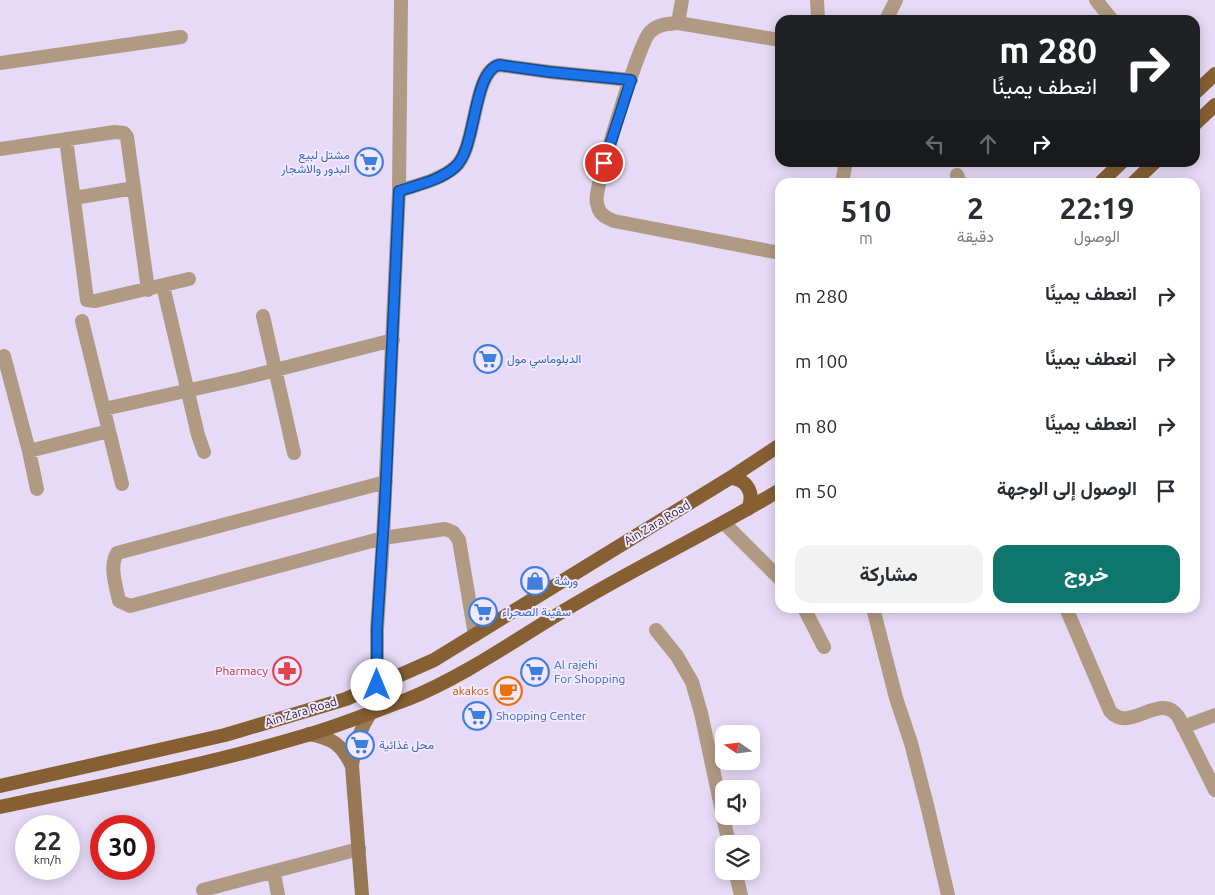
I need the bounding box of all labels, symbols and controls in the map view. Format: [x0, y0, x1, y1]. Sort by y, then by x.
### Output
text: 280 m [999, 30, 1097, 70]
icon: right [1115, 35, 1180, 100]
text: انعطف يمينًا [992, 73, 1097, 98]
icon: left [921, 130, 949, 158]
icon: ahead [974, 130, 1002, 158]
icon: right [1027, 130, 1055, 158]
pin [583, 142, 625, 184]
supermarket icon: مشتل لبيع البدور والاشجار [354, 147, 384, 177]
place label: مشتل لبيع البدور والاشجار [280, 148, 350, 177]
icon: arrive [590, 149, 618, 177]
text: 2 [967, 191, 984, 225]
text: 22:19 [1059, 191, 1134, 225]
text: 510 [841, 194, 891, 228]
text: دقيقة [957, 227, 994, 245]
text: الوصول [1074, 227, 1120, 245]
text: m [859, 229, 873, 247]
text: انعطف يمينًا [1045, 282, 1137, 304]
icon: right [1152, 282, 1180, 310]
text: 280 m [795, 285, 848, 307]
supermarket icon: الدبلوماسي مول [473, 344, 503, 374]
text: انعطف يمينًا [1045, 347, 1137, 369]
icon: right [1152, 347, 1180, 375]
text: 100 m [795, 350, 848, 372]
place label: الدبلوماسي مول [507, 352, 581, 369]
text: انعطف يمينًا [1045, 412, 1137, 434]
icon: right [1152, 412, 1180, 440]
text: 80 m [795, 415, 837, 437]
text: الوصول إلى الوجهة [997, 477, 1137, 499]
icon: arrive [1152, 477, 1180, 505]
text: 50 m [795, 480, 837, 502]
street label: Ain Zara Road [622, 498, 692, 547]
button: مشاركة [795, 545, 983, 603]
button: خروج [993, 545, 1180, 603]
shop icon: ورشة [520, 566, 550, 596]
place label: ورشة [554, 574, 578, 589]
supermarket icon: سفينة الصحراء [468, 597, 498, 627]
place label: سفينة الصحراء [502, 605, 571, 620]
pharmacy icon: Pharmacy [272, 656, 302, 686]
supermarket icon: Al rajehi For Shopping [520, 657, 550, 687]
position arrow [350, 658, 402, 710]
place label: Al rajehi For Shopping [554, 658, 626, 685]
place label: Pharmacy [215, 664, 268, 677]
cafe icon: akakos [493, 676, 523, 706]
place label: akakos [453, 684, 489, 697]
street label: Ain Zara Road [263, 694, 338, 729]
supermarket icon: Shopping Center [462, 701, 492, 731]
place label: Shopping Center [496, 709, 587, 722]
north arrow [715, 725, 760, 770]
map controls [715, 725, 760, 880]
supermarket icon: محل غذائية [345, 730, 375, 760]
place label: محل غذائية [379, 738, 434, 753]
button: sound [715, 780, 760, 825]
speed limit sign: 30 [90, 815, 155, 880]
text: 22 [33, 827, 62, 855]
button: layers [715, 835, 760, 880]
text: km/h [34, 853, 61, 866]

